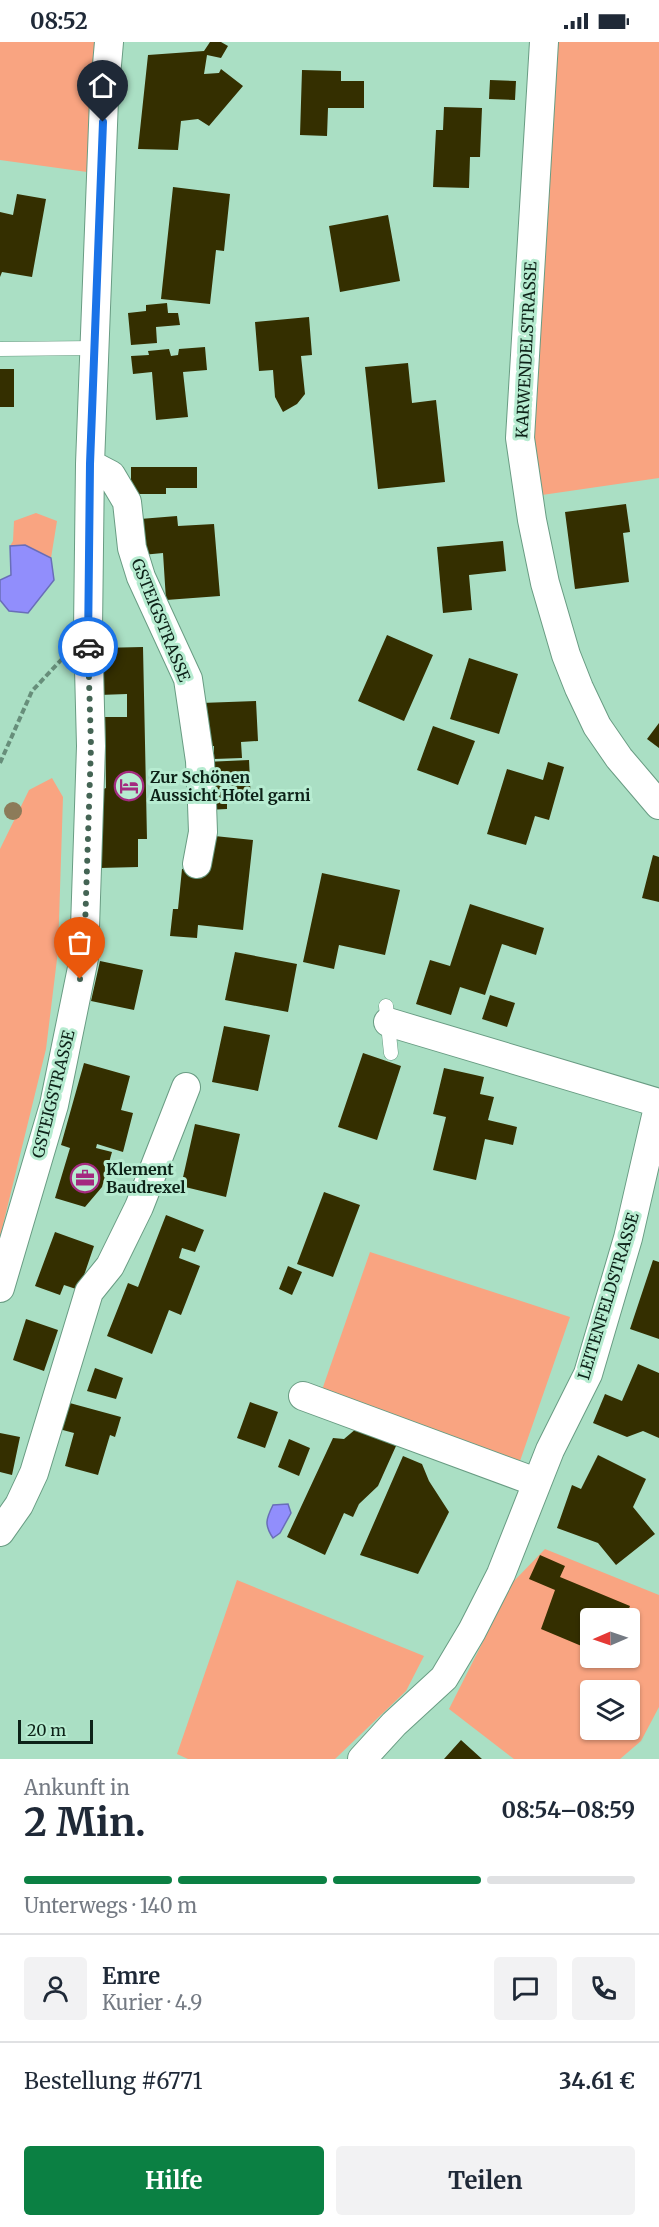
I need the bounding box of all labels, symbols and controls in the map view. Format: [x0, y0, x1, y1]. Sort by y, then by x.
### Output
text: 08:52 [30, 7, 88, 35]
pin [77, 60, 128, 122]
icon: home [86, 69, 119, 102]
street label: KARWENDELSTRASSE [511, 260, 541, 439]
street label: GSTEIGSTRASSE [127, 556, 195, 685]
courier [58, 617, 118, 677]
icon: car [72, 631, 105, 664]
place label: Zur Schönen Aussicht Hotel garni [149, 767, 311, 805]
hotel icon: Zur Schönen Aussicht Hotel garni [113, 770, 145, 802]
pin [54, 917, 105, 979]
icon: bag [63, 926, 96, 959]
street label: GSTEIGSTRASSE [27, 1027, 79, 1160]
place label: Klement Baudrexel [106, 1159, 185, 1197]
office icon: Klement Baudrexel [69, 1162, 101, 1194]
street label: LEITENFELDSTRASSE [573, 1209, 643, 1382]
north arrow [580, 1608, 640, 1668]
map controls [580, 1608, 640, 1740]
button: layers [580, 1680, 640, 1740]
scale bar [18, 1717, 93, 1744]
text: 20 m [27, 1720, 66, 1740]
text: Ankunft in [24, 1775, 130, 1800]
text: 08:54–08:59 [502, 1796, 635, 1824]
text: 2 Min. [24, 1798, 146, 1847]
text: Unterwegs · 140 m [24, 1893, 197, 1918]
button: person [24, 1957, 87, 2020]
button: chat [494, 1957, 557, 2020]
button: phone [572, 1957, 635, 2020]
text: Emre [102, 1962, 160, 1990]
text: Kurier · 4.9 [102, 1990, 202, 2015]
text: Bestellung #6771 [24, 2067, 202, 2095]
text: 34.61 € [559, 2067, 635, 2095]
button: Hilfe [24, 2146, 324, 2215]
button: Teilen [336, 2146, 635, 2215]

